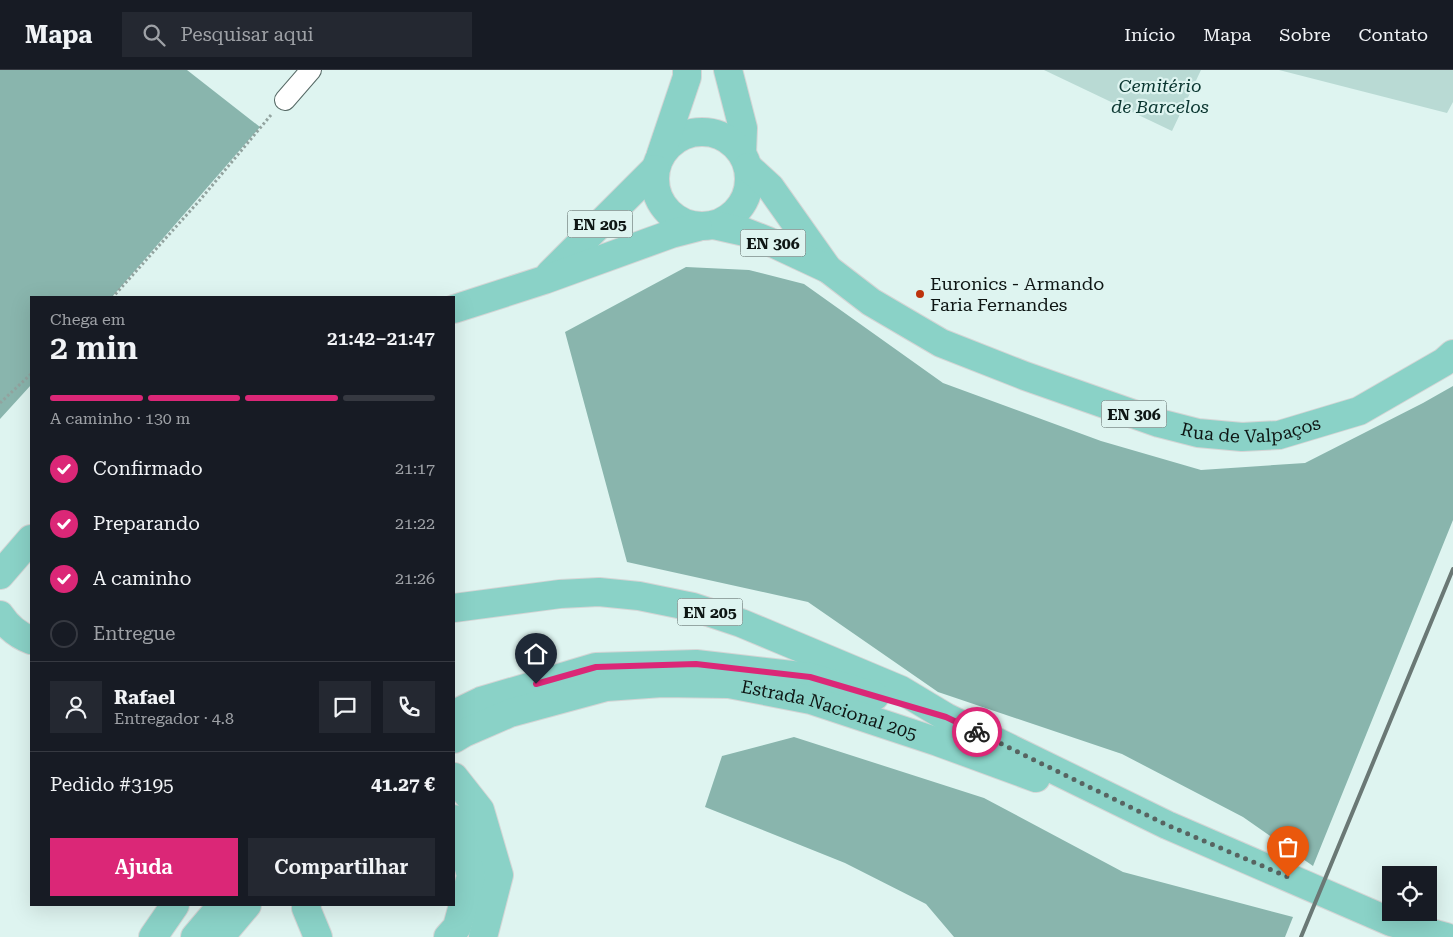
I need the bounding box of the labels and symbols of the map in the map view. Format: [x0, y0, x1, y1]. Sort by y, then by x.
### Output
park label: Cemitério de Barcelos [1111, 75, 1209, 117]
road number: EN 205 [568, 210, 632, 238]
road number: EN 306 [740, 230, 806, 257]
place label: Euronics - Armando Faria Fernandes [930, 273, 1104, 315]
marker: Euronics - Armando Faria Fernandes [914, 288, 926, 300]
road number: EN 306 [1102, 400, 1166, 428]
street label: Rua de Valpaços [1179, 412, 1323, 447]
road number: EN 205 [678, 598, 742, 626]
pin [515, 633, 557, 684]
street label: Estrada Nacional 205 [739, 676, 920, 744]
courier [952, 707, 1002, 757]
pin [1267, 826, 1309, 877]

